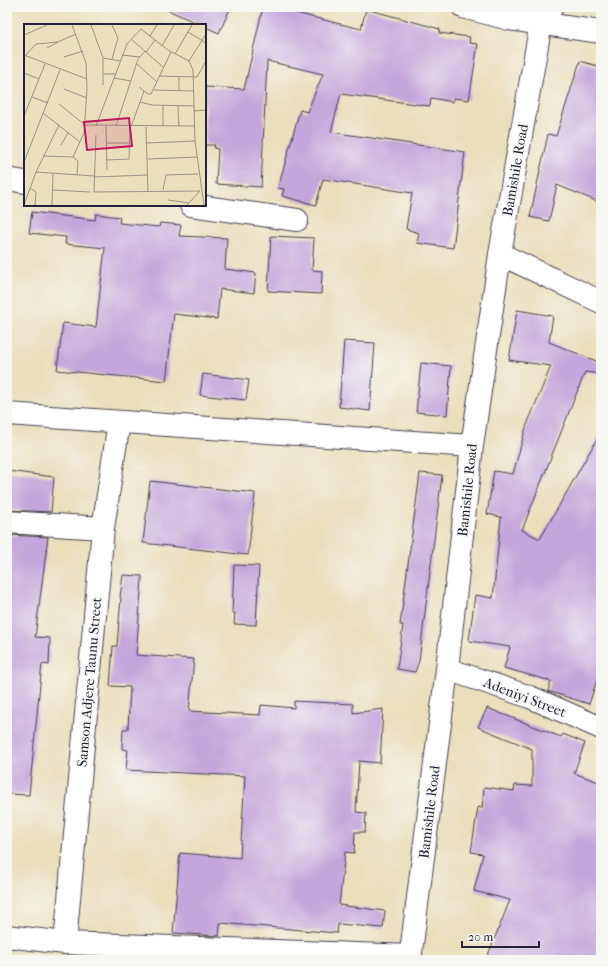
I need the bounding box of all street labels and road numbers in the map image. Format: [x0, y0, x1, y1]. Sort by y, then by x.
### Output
street label: Bamishile Road [499, 122, 532, 218]
street label: Bamishile Road [454, 442, 481, 537]
street label: Samson Adjere Taunu Street [74, 597, 105, 767]
street label: Adeniyi Street [480, 674, 569, 721]
street label: Bamishile Road [415, 764, 444, 859]

